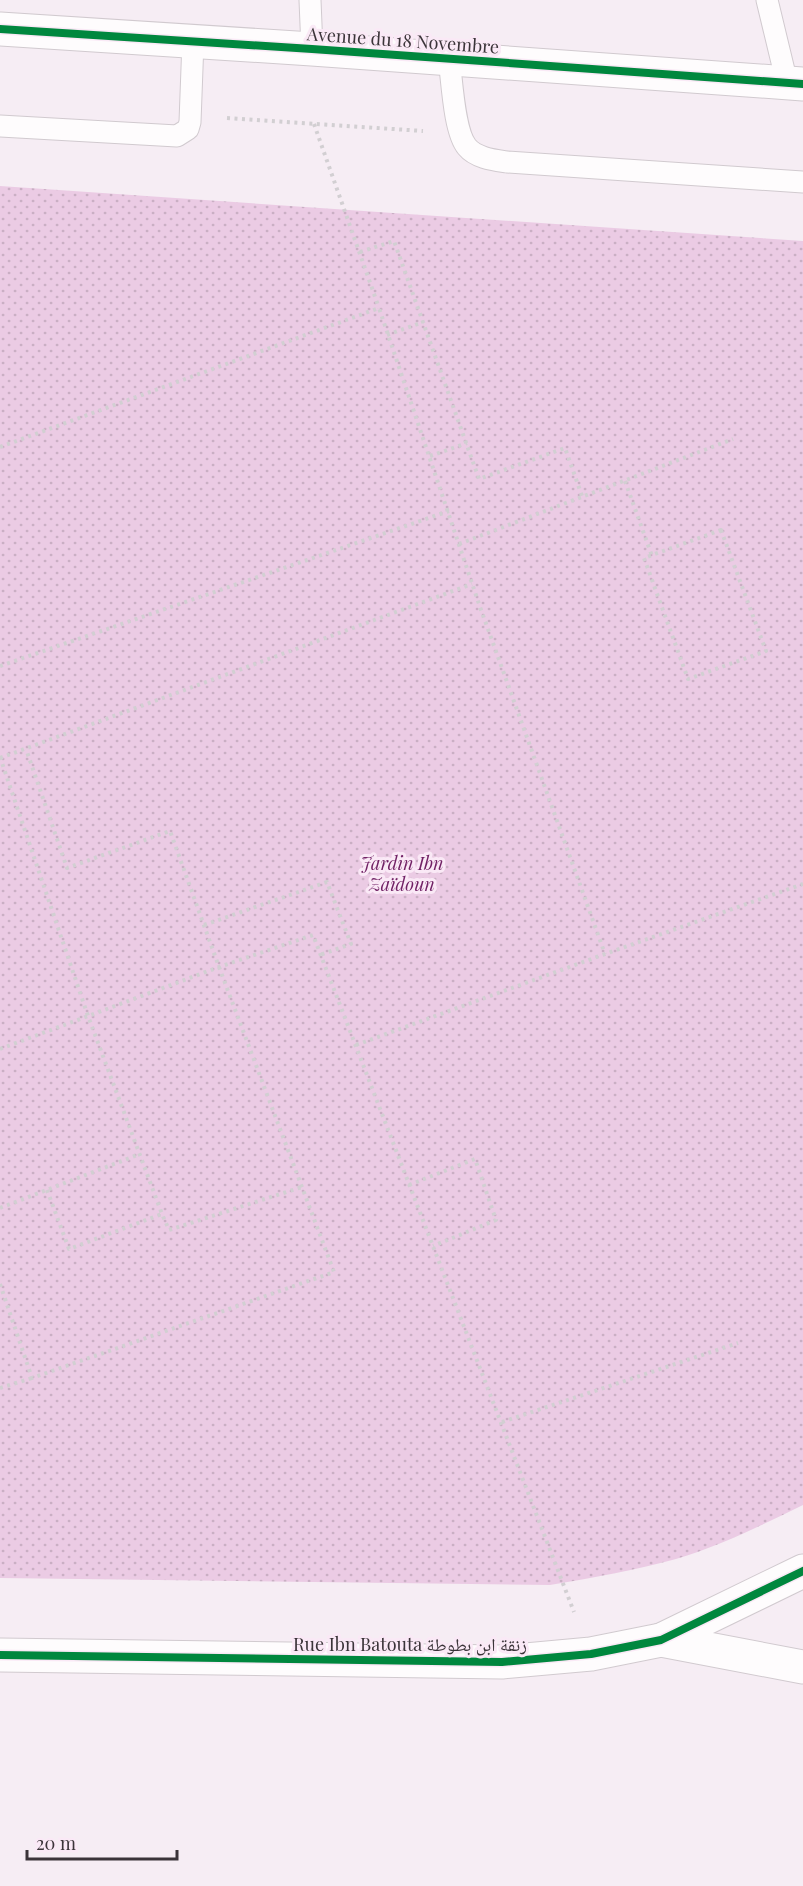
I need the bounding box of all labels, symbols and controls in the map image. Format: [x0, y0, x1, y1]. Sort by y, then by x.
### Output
street label: Avenue du 18 Novembre [305, 21, 500, 59]
park label: Jardin Ibn Zaïdoun [361, 851, 443, 896]
street label: Rue Ibn Batouta زنقة ابن بطوطة [293, 1632, 527, 1656]
scale bar [27, 1823, 177, 1861]
text: 20 m [36, 1831, 76, 1855]

